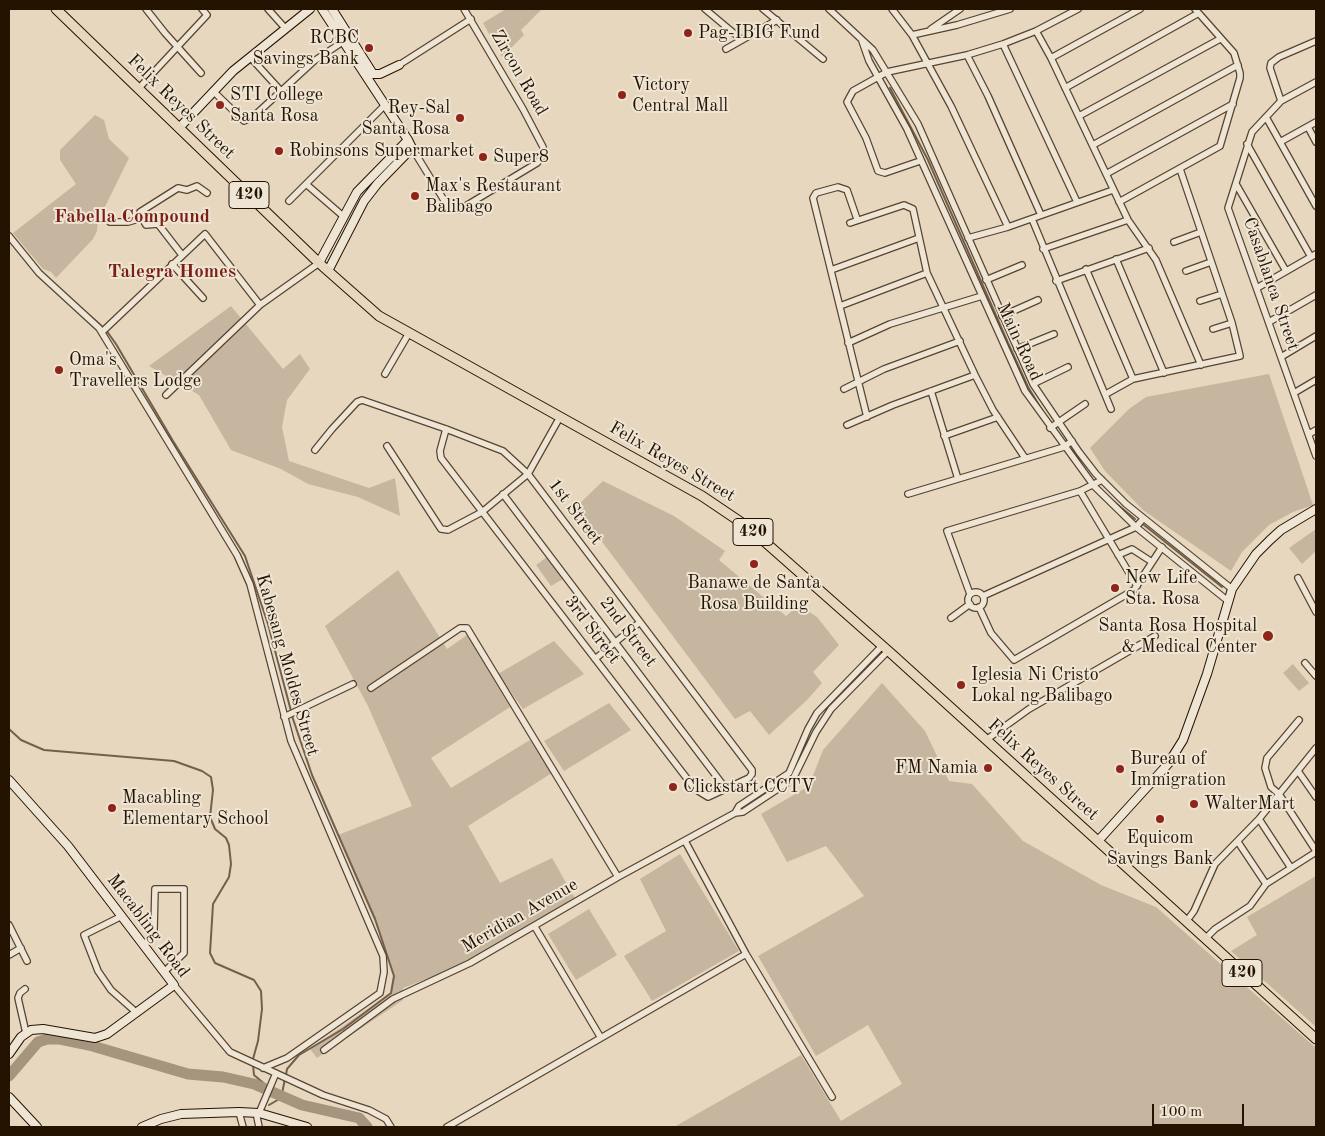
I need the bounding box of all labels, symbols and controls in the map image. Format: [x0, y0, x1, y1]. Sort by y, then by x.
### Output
place label: Pag-IBIG Fund [698, 22, 820, 44]
street label: Zircon Road [486, 26, 552, 120]
place label: RCBC Savings Bank [252, 27, 359, 70]
marker: Pag-IBIG Fund [682, 27, 694, 39]
marker: RCBC Savings Bank [363, 42, 375, 54]
street label: Felix Reyes Street [122, 50, 240, 164]
place label: Victory Central Mall [632, 74, 728, 116]
place label: STI College Santa Rosa [230, 84, 323, 126]
marker: Victory Central Mall [616, 89, 628, 101]
place label: Rey-Sal Santa Rosa [361, 97, 450, 140]
marker: STI College Santa Rosa [214, 99, 226, 111]
marker: Rey-Sal Santa Rosa [454, 112, 466, 124]
place label: Robinsons Supermarket [289, 140, 474, 162]
marker: Robinsons Supermarket [273, 145, 285, 157]
place label: Super8 [493, 146, 549, 168]
marker: Super8 [477, 151, 489, 163]
place label: Max's Restaurant Balibago [425, 175, 562, 218]
road number: 420 [229, 182, 269, 208]
marker: Max's Restaurant Balibago [409, 190, 421, 202]
district label: Fabella Compound [54, 206, 210, 228]
street label: Casablanca Street [1238, 214, 1304, 354]
district label: Talegra Homes [108, 261, 236, 283]
street label: Main Road [992, 300, 1046, 384]
place label: Oma's Travellers Lodge [69, 349, 201, 392]
marker: Oma's Travellers Lodge [53, 364, 65, 376]
street label: Felix Reyes Street [605, 417, 739, 507]
street label: 1st Street [543, 475, 607, 549]
road number: 420 [733, 518, 773, 546]
marker: Banawe de Santa Rosa Building [748, 558, 760, 570]
place label: New Life Sta. Rosa [1125, 567, 1200, 610]
street label: Kabesang Moldes Street [251, 572, 323, 758]
place label: Banawe de Santa Rosa Building [687, 572, 821, 614]
marker: New Life Sta. Rosa [1109, 582, 1121, 594]
street label: 3rd Street [559, 592, 625, 668]
street label: 2nd Street [595, 593, 661, 671]
place label: Santa Rosa Hospital & Medical Center [1098, 615, 1257, 658]
marker: Santa Rosa Hospital & Medical Center [1261, 629, 1275, 643]
place label: Iglesia Ni Cristo Lokal ng Balibago [971, 664, 1112, 706]
marker: Iglesia Ni Cristo Lokal ng Balibago [955, 679, 967, 691]
street label: Felix Reyes Street [983, 714, 1103, 826]
place label: Bureau of Immigration [1130, 748, 1226, 791]
place label: FM Namia [895, 757, 978, 779]
marker: FM Namia [982, 762, 994, 774]
marker: Bureau of Immigration [1114, 763, 1126, 775]
place label: Clickstart CCTV [683, 776, 815, 798]
marker: Clickstart CCTV [667, 781, 679, 793]
place label: Macabling Elementary School [122, 787, 269, 830]
place label: WalterMart [1204, 793, 1295, 815]
marker: WalterMart [1188, 798, 1200, 810]
marker: Macabling Elementary School [106, 802, 118, 814]
marker: Equicom Savings Bank [1154, 813, 1166, 825]
place label: Equicom Savings Bank [1107, 827, 1213, 870]
street label: Macabling Road [102, 870, 194, 982]
street label: Meridian Avenue [458, 874, 582, 958]
road number: 420 [1222, 960, 1262, 986]
scale bar [1155, 1094, 1248, 1126]
text: 100 m [1160, 1105, 1202, 1120]

